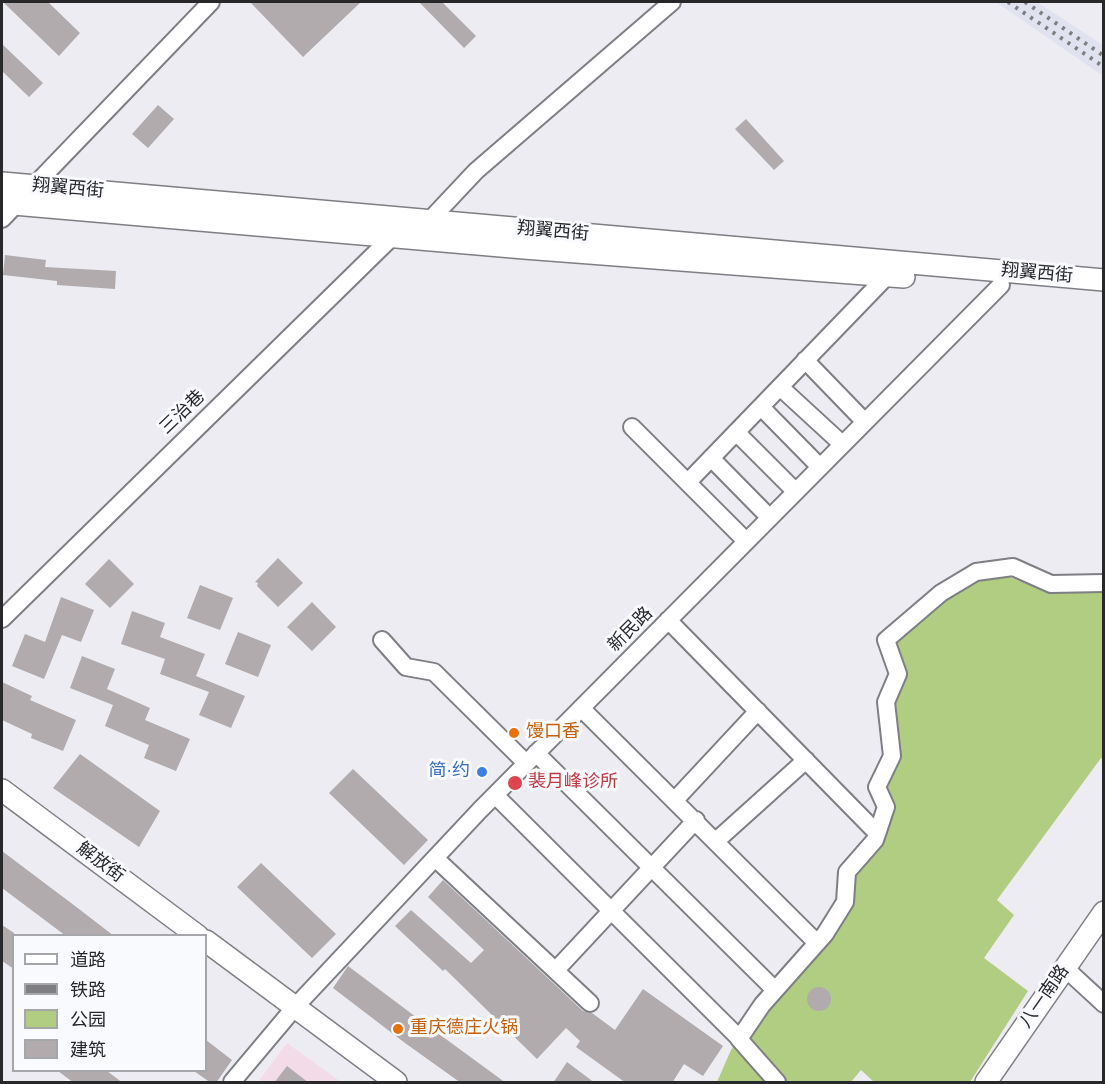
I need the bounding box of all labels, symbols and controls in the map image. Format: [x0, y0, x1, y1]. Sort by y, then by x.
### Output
street label: 翔翼西街 [31, 175, 105, 203]
street label: 翔翼西街 [516, 218, 590, 246]
street label: 翔翼西街 [1000, 260, 1074, 288]
street label: 三治巷 [156, 386, 210, 440]
street label: 新民路 [604, 603, 658, 657]
place label: 馒口香 [526, 722, 580, 744]
marker: 馒口香 [507, 726, 521, 740]
place label: 简·约 [429, 761, 470, 783]
marker: 简·约 [475, 765, 489, 779]
place label: 裴月峰诊所 [528, 772, 618, 794]
marker: 裴月峰诊所 [506, 774, 524, 792]
street label: 解放街 [72, 838, 128, 888]
legend [12, 934, 207, 1072]
text: 道路 [70, 947, 106, 973]
street label: 八一南路 [1016, 961, 1074, 1033]
text: 铁路 [70, 977, 106, 1003]
text: 公园 [70, 1007, 106, 1033]
place label: 重庆德庄火锅 [410, 1018, 518, 1040]
marker: 重庆德庄火锅 [391, 1022, 405, 1036]
text: 建筑 [70, 1037, 106, 1063]

